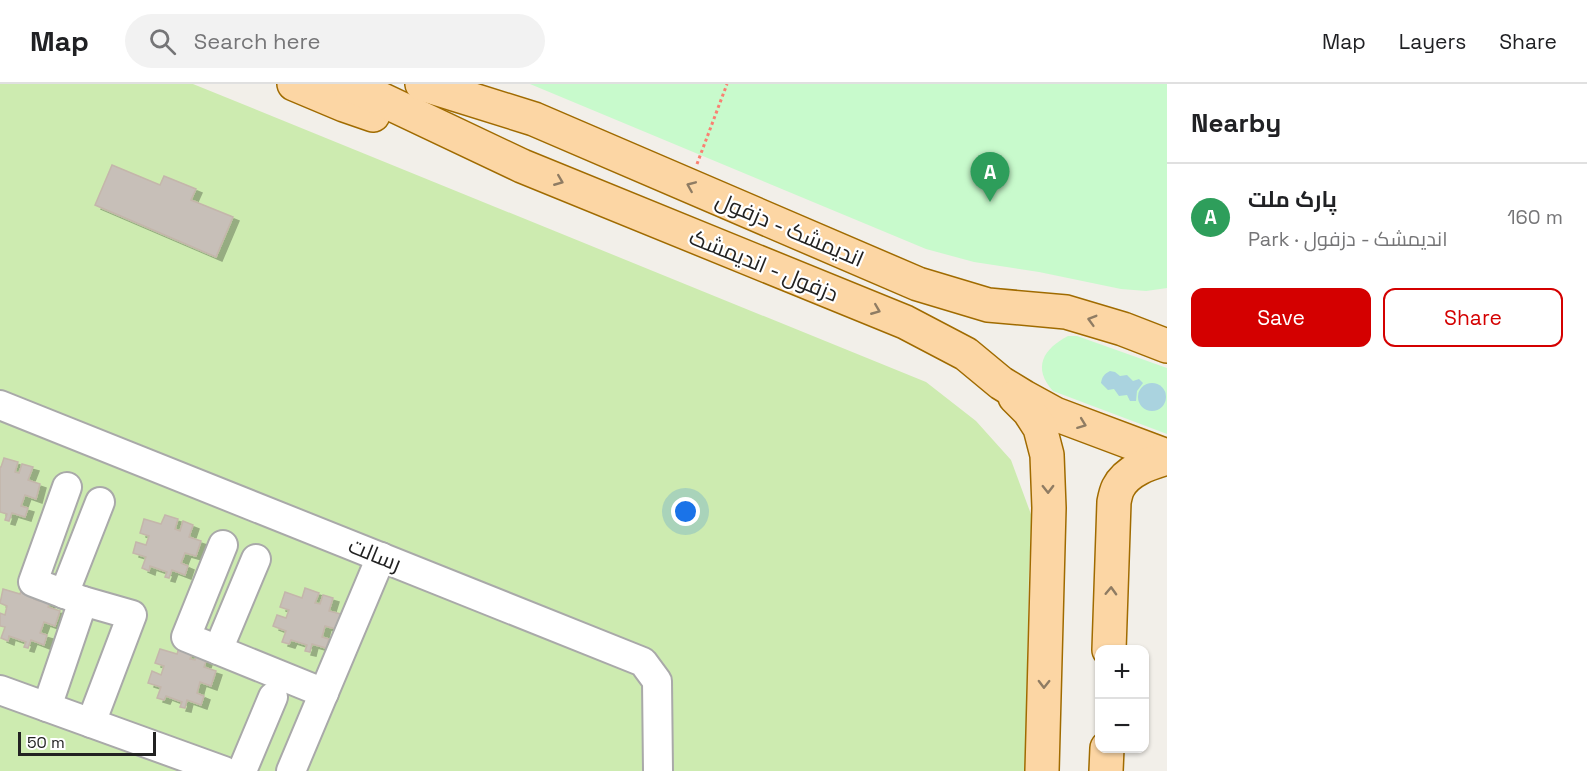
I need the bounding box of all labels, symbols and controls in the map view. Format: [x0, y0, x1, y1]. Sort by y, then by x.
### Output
search box [125, 14, 545, 68]
text: Map [30, 23, 89, 59]
icon: search [146, 25, 179, 58]
text: Search here [194, 27, 321, 55]
text: Map [1322, 28, 1366, 55]
text: Layers [1399, 28, 1466, 55]
text: Share [1499, 28, 1557, 55]
text: Nearby [1191, 106, 1281, 140]
pin: A [970, 152, 1010, 202]
one-way arrow [553, 174, 564, 186]
one-way arrow [686, 181, 697, 193]
street label: اندیمشک - دزفول [712, 185, 868, 273]
text: پارک ملت [1248, 185, 1337, 213]
text: A [1204, 204, 1217, 230]
text: 160 m [1507, 204, 1563, 230]
street label: دزفول - اندیمشک [685, 222, 843, 308]
text: Park · اندیمشک - دزفول [1248, 226, 1448, 252]
button: Save [1191, 288, 1371, 347]
button: Share [1383, 288, 1563, 347]
one-way arrow [870, 303, 881, 315]
one-way arrow [1087, 315, 1098, 327]
one-way arrow [1076, 417, 1087, 429]
one-way arrow [1042, 484, 1054, 493]
your location [671, 497, 700, 526]
street label: رسالت [344, 531, 406, 577]
one-way arrow [1105, 587, 1117, 596]
map controls [1095, 645, 1149, 753]
button: + [1095, 645, 1149, 699]
one-way arrow [1038, 679, 1050, 688]
button: − [1095, 699, 1149, 753]
scale bar [18, 729, 156, 756]
text: 50 m [27, 732, 65, 753]

